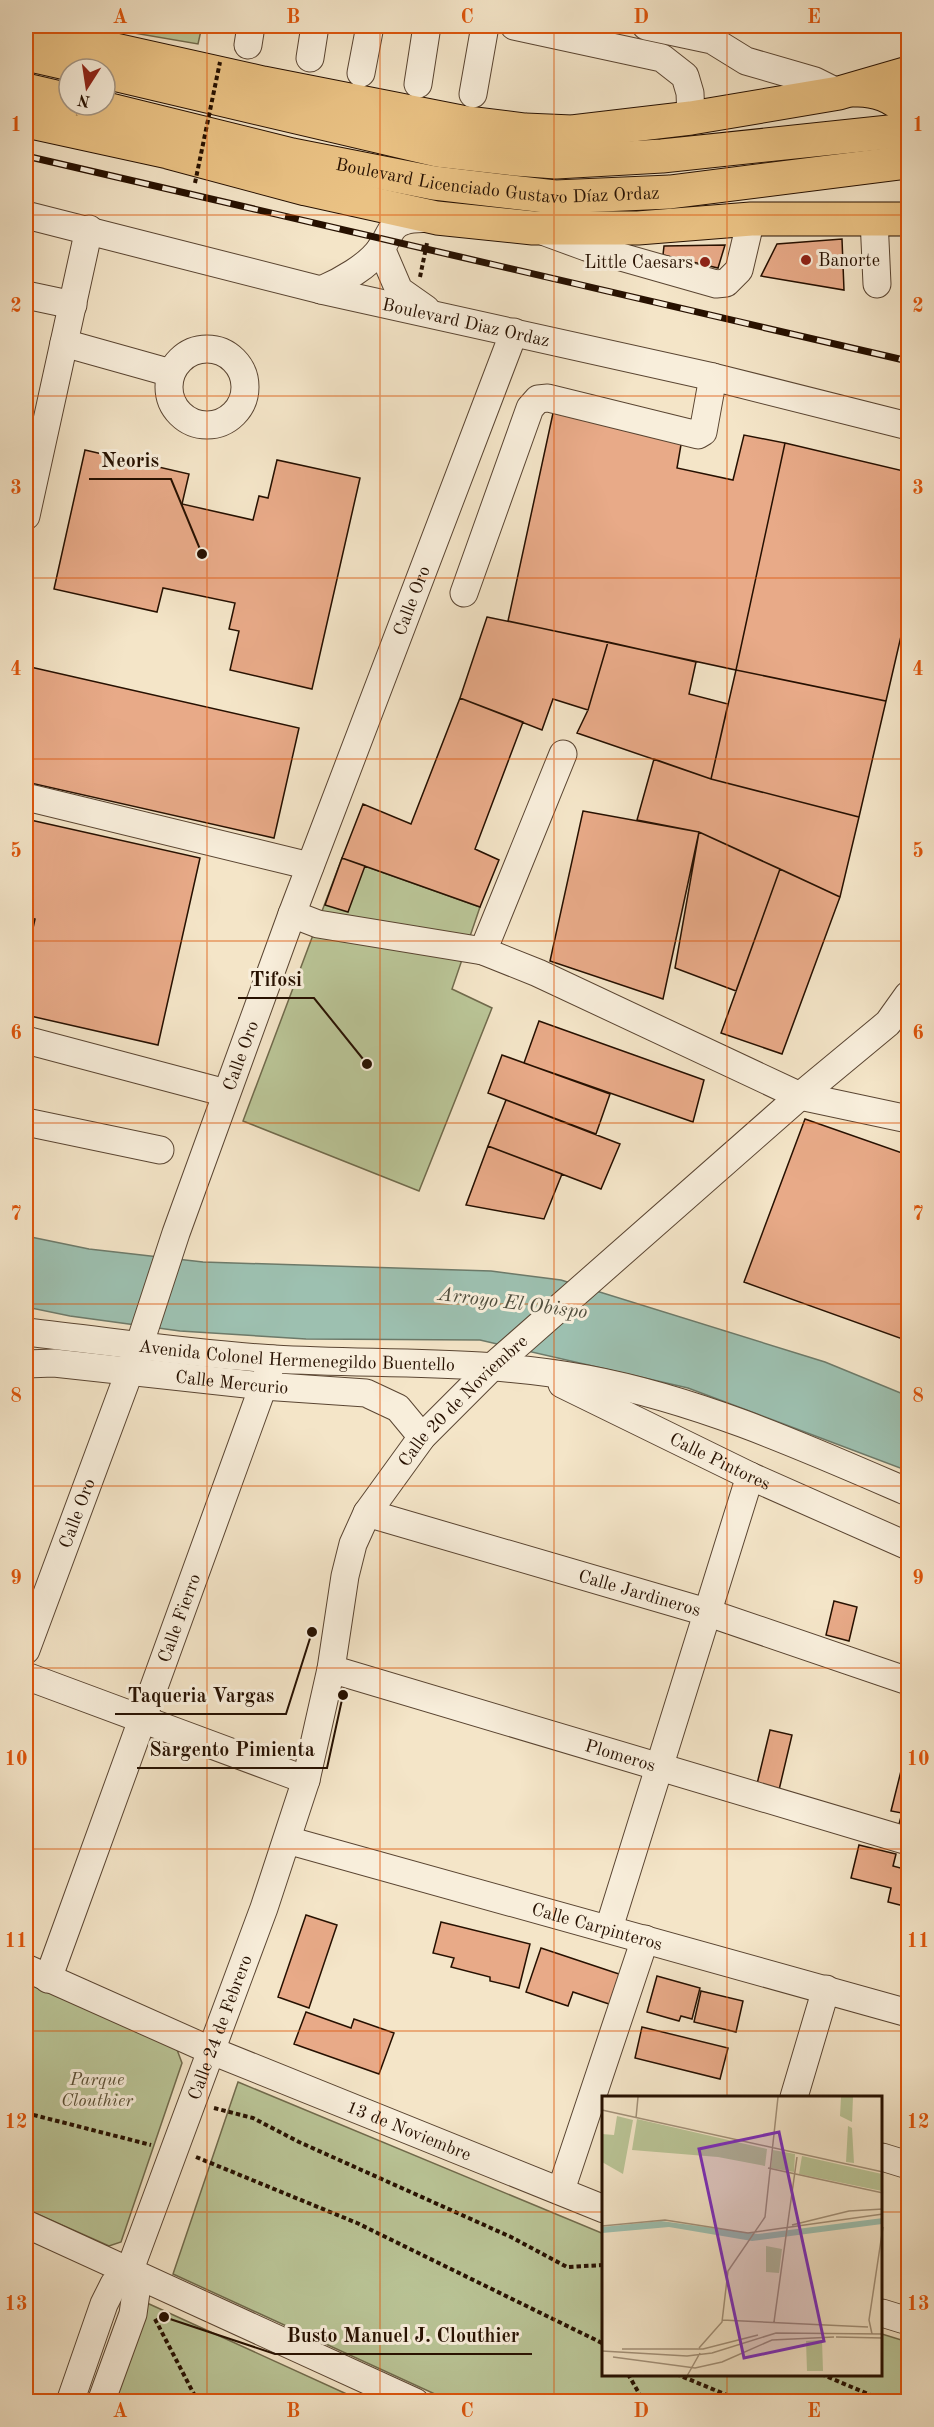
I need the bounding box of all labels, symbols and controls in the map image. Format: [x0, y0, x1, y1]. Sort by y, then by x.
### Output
text: A [112, 8, 128, 28]
text: B [286, 8, 300, 28]
text: C [460, 8, 474, 28]
text: D [633, 8, 649, 28]
text: E [807, 8, 821, 28]
north arrow [57, 57, 117, 117]
text: N [76, 90, 92, 109]
text: 1 [10, 116, 22, 136]
text: 1 [912, 116, 924, 136]
street label: Boulevard Licenciado Gustavo Díaz Ordaz [334, 156, 660, 207]
place label: Banorte [818, 252, 880, 270]
marker: Banorte [799, 253, 813, 267]
place label: Little Caesars [584, 254, 693, 272]
marker: Little Caesars [698, 255, 712, 269]
street label: Boulevard Diaz Ordaz [381, 296, 551, 350]
text: 2 [10, 297, 22, 317]
text: 2 [912, 297, 924, 317]
callout: Neoris [89, 441, 171, 479]
text: Neoris [101, 452, 159, 472]
text: 3 [10, 479, 22, 499]
text: 3 [912, 479, 924, 499]
street label: Calle Oro [391, 564, 434, 638]
text: 4 [10, 660, 22, 680]
text: 4 [912, 660, 924, 680]
text: 5 [10, 841, 22, 862]
text: 5 [912, 841, 924, 862]
callout: Tifosi [238, 960, 314, 998]
text: Tifosi [250, 971, 302, 991]
street label: Calle Oro [221, 1019, 262, 1093]
text: 6 [10, 1024, 22, 1044]
text: 6 [912, 1024, 924, 1044]
text: 7 [10, 1205, 22, 1225]
text: 7 [912, 1205, 924, 1225]
water label: Arroyo El Obispo [436, 1285, 589, 1323]
street label: Calle 20 de Noviembre [396, 1332, 531, 1470]
street label: Avenida Colonel Hermenegildo Buentello [137, 1338, 455, 1375]
street label: Calle Mercurio [174, 1368, 289, 1398]
text: 8 [10, 1387, 22, 1407]
text: 8 [912, 1387, 924, 1407]
street label: Calle Pintores [666, 1430, 773, 1494]
street label: Calle Oro [57, 1476, 99, 1551]
street label: Calle Jardineros [576, 1567, 703, 1620]
text: 9 [10, 1569, 22, 1589]
text: 9 [912, 1569, 924, 1589]
street label: Calle Fierro [156, 1571, 204, 1665]
callout: Taqueria Vargas [115, 1676, 286, 1714]
text: Taqueria Vargas [128, 1687, 274, 1707]
callout: Sargento Pimienta [137, 1730, 327, 1768]
street label: Plomeros [583, 1737, 658, 1775]
text: Sargento Pimienta [149, 1741, 315, 1761]
text: 10 [4, 1750, 28, 1770]
text: 10 [906, 1750, 930, 1770]
street label: Calle Carpinteros [529, 1901, 665, 1954]
text: 11 [4, 1932, 28, 1952]
text: 11 [906, 1932, 930, 1952]
street label: Calle 24 de Febrero [186, 1953, 256, 2103]
park label: Parque Clouthier [61, 2071, 134, 2110]
inset map [602, 2096, 883, 2376]
street label: 13 de Noviembre [344, 2098, 473, 2164]
text: 12 [4, 2113, 28, 2133]
text: 12 [906, 2113, 930, 2133]
text: 13 [4, 2295, 28, 2315]
text: 13 [906, 2295, 930, 2315]
callout: Busto Manuel J. Clouthier [275, 2316, 532, 2354]
text: Busto Manuel J. Clouthier [287, 2327, 520, 2347]
text: A [112, 2402, 128, 2422]
text: B [286, 2402, 300, 2422]
text: C [460, 2402, 474, 2422]
text: D [633, 2402, 649, 2422]
text: E [807, 2402, 821, 2422]

